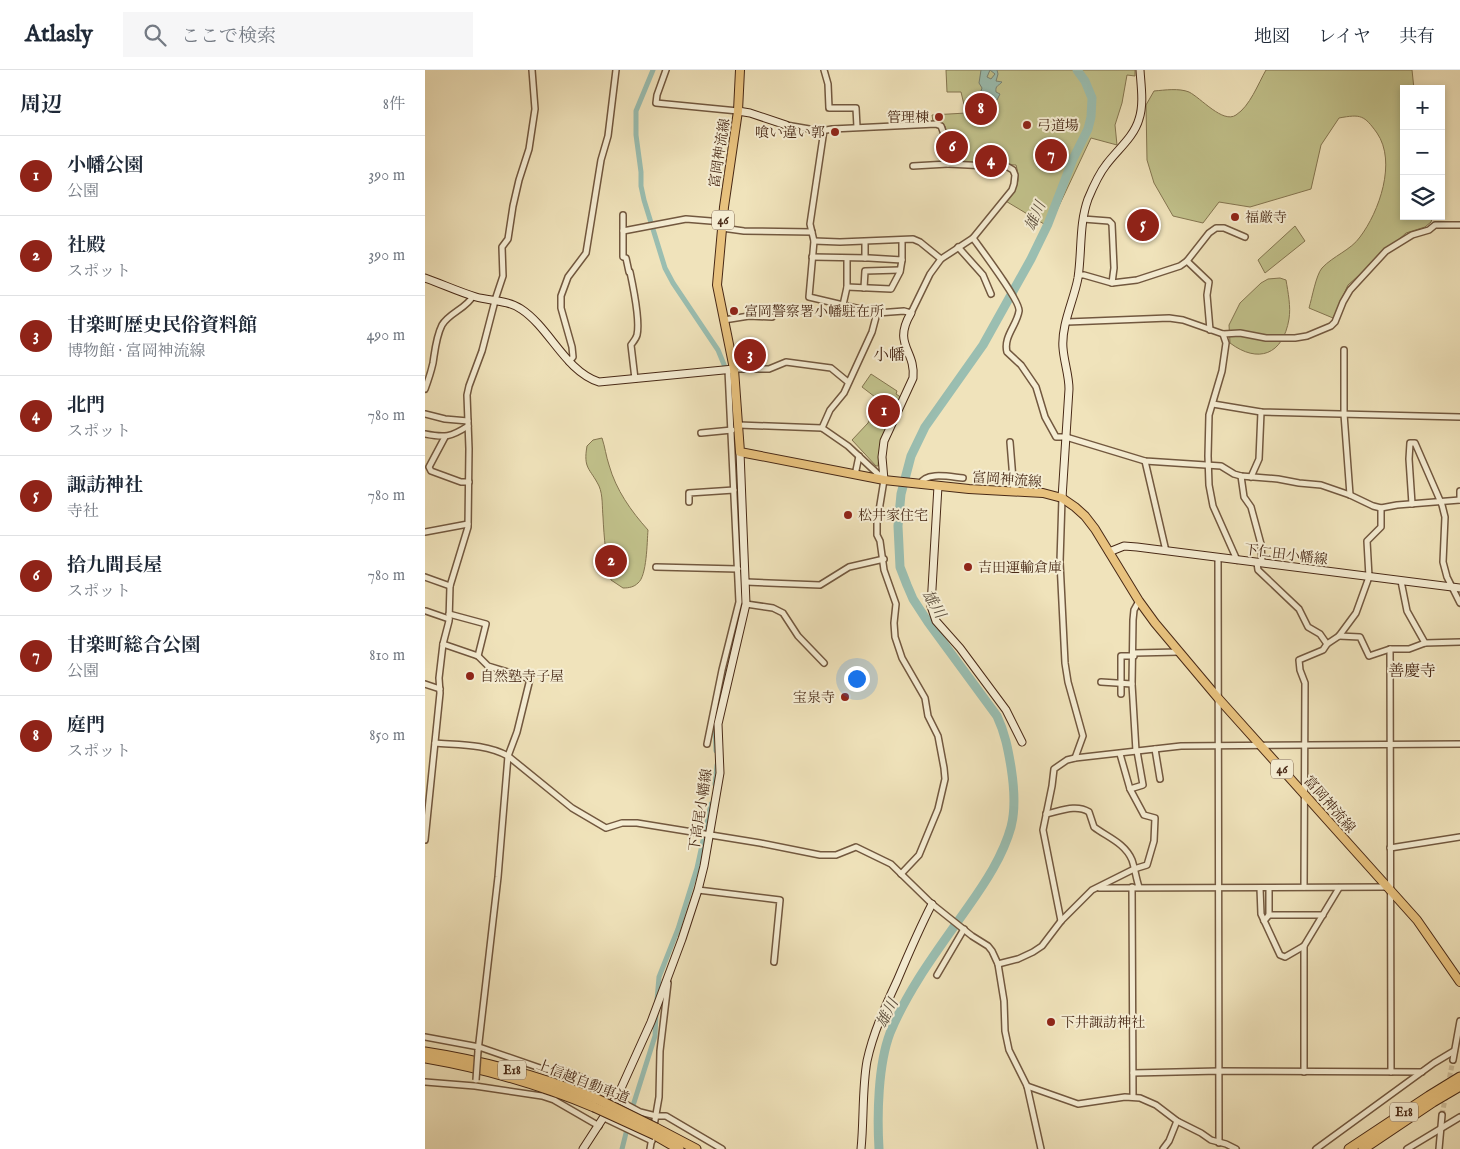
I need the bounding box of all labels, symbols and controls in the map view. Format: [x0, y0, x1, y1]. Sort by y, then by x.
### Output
search box [123, 12, 473, 57]
text: Atlasly [25, 19, 93, 50]
icon: search [141, 21, 169, 49]
text: ここで検索 [181, 25, 276, 49]
text: 地図 [1254, 26, 1290, 49]
text: レイヤ [1318, 26, 1371, 49]
text: 共有 [1399, 26, 1435, 49]
map controls [1400, 85, 1445, 220]
button: + [1400, 85, 1445, 130]
pin: 8 [965, 90, 997, 128]
text: 周辺 [20, 92, 62, 119]
text: 8件 [383, 95, 405, 115]
place label: 管理棟 [887, 109, 929, 127]
marker: 管理棟 [933, 111, 945, 123]
street label: 富岡神流線 [706, 117, 734, 189]
place label: 弓道場 [1037, 117, 1079, 135]
marker: 弓道場 [1021, 119, 1033, 131]
place label: 喰い違い郭 [755, 124, 825, 142]
marker: 喰い違い郭 [829, 126, 841, 138]
pin: 6 [936, 128, 968, 166]
button: − [1400, 130, 1445, 175]
pin: 7 [1035, 136, 1067, 174]
pin: 4 [975, 142, 1007, 180]
text: 小幡公園 [67, 154, 143, 178]
text: 1 [33, 166, 39, 186]
text: 390 m [368, 166, 405, 186]
button: layers [1400, 175, 1445, 220]
text: 公園 [67, 182, 99, 202]
water label: 雄川 [1021, 197, 1051, 234]
pin: 5 [1127, 206, 1159, 244]
place label: 福厳寺 [1245, 209, 1287, 227]
road number: 46 [712, 210, 734, 230]
marker: 福厳寺 [1229, 211, 1241, 223]
text: 社殿 [67, 234, 105, 258]
text: 2 [32, 246, 40, 266]
text: 390 m [368, 246, 405, 266]
text: スポット [67, 262, 131, 282]
place label: 富岡警察署小幡駐在所 [744, 303, 884, 321]
marker: 富岡警察署小幡駐在所 [728, 305, 740, 317]
text: 甘楽町歴史民俗資料館 [67, 314, 257, 338]
text: 3 [33, 326, 39, 346]
text: 490 m [366, 326, 405, 346]
pin: 3 [734, 336, 766, 374]
text: 博物館 · 富岡神流線 [67, 342, 206, 362]
district label: 小幡 [873, 346, 905, 366]
pin: 1 [868, 392, 900, 430]
text: 北門 [67, 394, 105, 418]
text: 4 [32, 406, 40, 426]
text: 780 m [368, 406, 405, 426]
text: スポット [67, 422, 131, 442]
street label: 富岡神流線 [971, 469, 1042, 491]
text: 諏訪神社 [67, 474, 143, 498]
text: 5 [33, 486, 39, 506]
text: 780 m [368, 486, 405, 506]
text: 寺社 [67, 502, 99, 522]
place label: 松井家住宅 [858, 507, 928, 525]
marker: 松井家住宅 [842, 509, 854, 521]
street label: 下仁田小幡線 [1243, 541, 1329, 569]
pin: 2 [595, 542, 627, 580]
text: 拾九間長屋 [67, 554, 162, 578]
place label: 吉田運輸倉庫 [978, 559, 1062, 577]
marker: 吉田運輸倉庫 [962, 561, 974, 573]
text: 6 [33, 566, 39, 586]
text: 780 m [368, 566, 405, 586]
text: スポット [67, 582, 131, 602]
water label: 雄川 [918, 587, 950, 624]
text: 甘楽町総合公園 [67, 634, 200, 658]
text: 7 [32, 646, 40, 666]
text: 810 m [369, 646, 405, 666]
text: 公園 [67, 662, 99, 682]
district label: 善慶寺 [1388, 662, 1436, 682]
your location [844, 666, 870, 692]
place label: 自然塾寺子屋 [480, 668, 564, 686]
marker: 自然塾寺子屋 [464, 670, 476, 682]
place label: 宝泉寺 [793, 689, 835, 707]
marker: 宝泉寺 [839, 691, 851, 703]
text: 庭門 [67, 714, 105, 738]
text: 8 [33, 726, 39, 746]
text: 850 m [369, 726, 405, 746]
text: スポット [67, 742, 131, 762]
road number: 46 [1271, 760, 1293, 779]
street label: 下高尾小幡線 [686, 767, 716, 853]
street label: 富岡神流線 [1299, 772, 1359, 837]
water label: 雄川 [872, 994, 904, 1031]
place label: 下井諏訪神社 [1061, 1014, 1145, 1032]
marker: 下井諏訪神社 [1045, 1016, 1057, 1028]
street label: 上信越自動車道 [534, 1056, 632, 1108]
road number: E18 [498, 1060, 526, 1080]
road number: E18 [1390, 1102, 1418, 1122]

